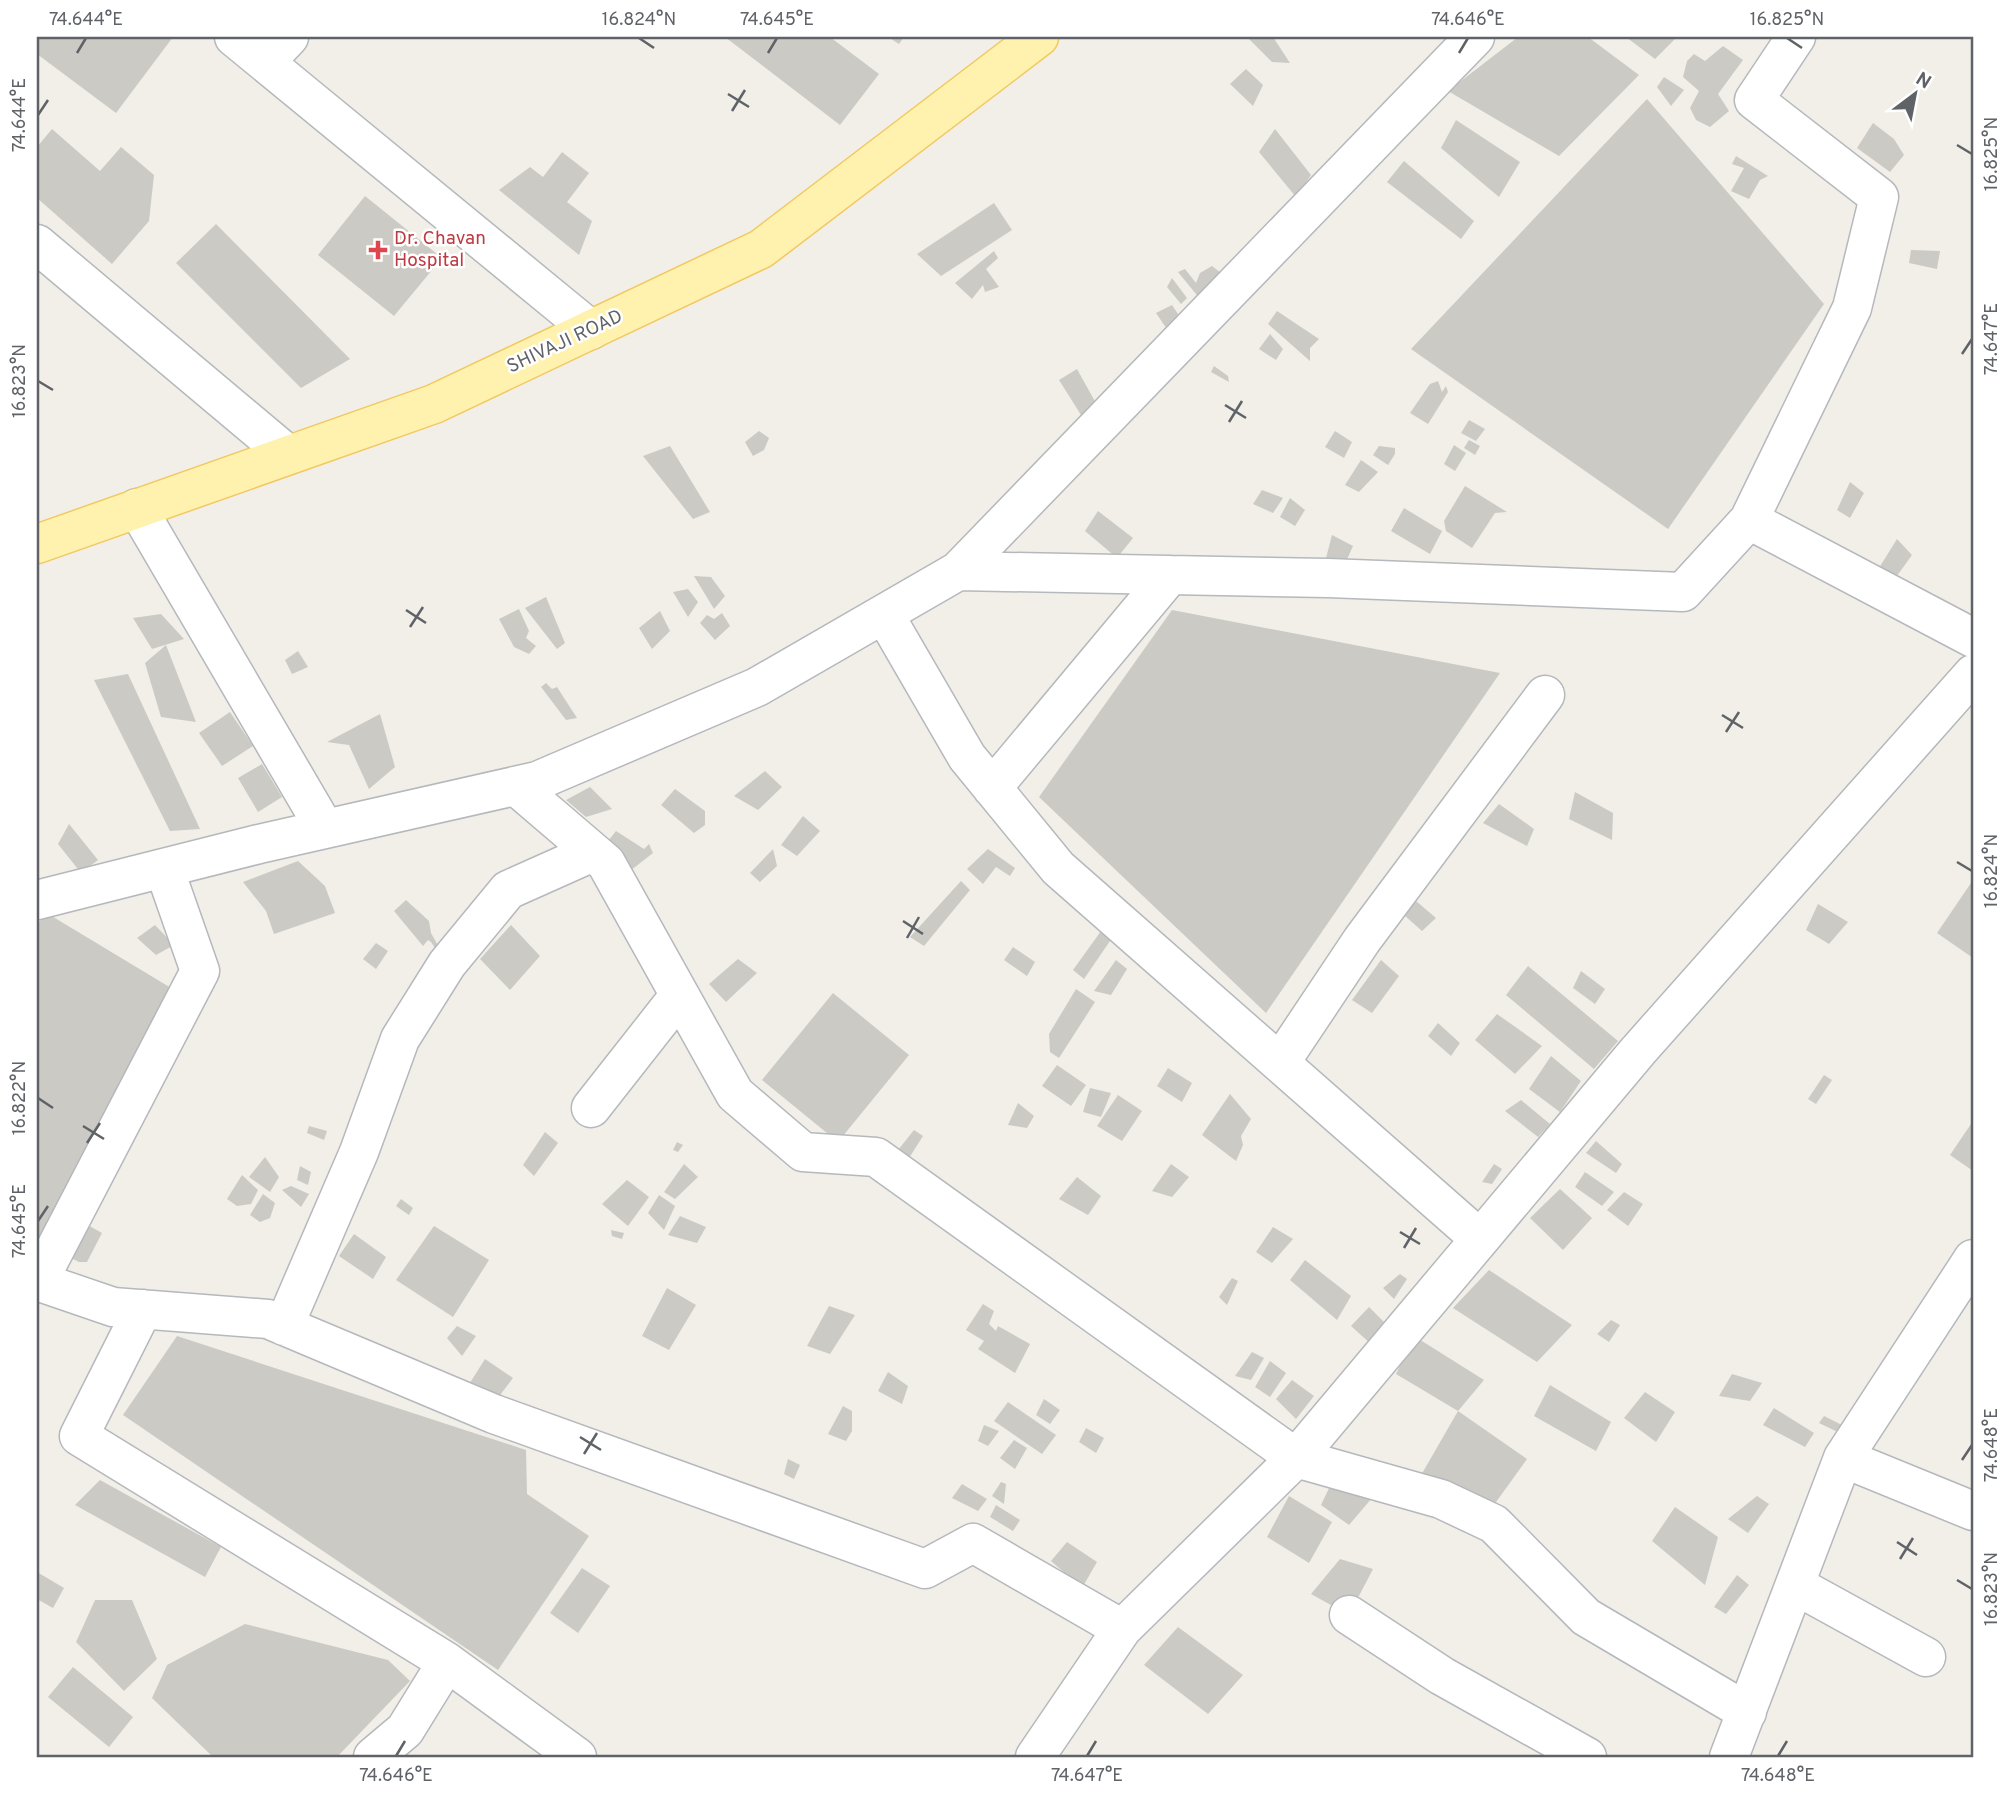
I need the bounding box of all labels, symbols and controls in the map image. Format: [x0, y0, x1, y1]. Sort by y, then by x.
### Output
text: 74.644°E [49, 9, 123, 32]
text: 16.824°N [602, 9, 676, 32]
text: 74.645°E [740, 9, 814, 32]
text: 74.646°E [1431, 9, 1505, 32]
text: 16.825°N [1750, 9, 1824, 32]
north arrow [1881, 60, 1951, 130]
text: N [1911, 67, 1935, 95]
text: 74.644°E [9, 78, 32, 152]
text: 16.825°N [1981, 117, 2004, 191]
place label: Dr. Chavan Hospital [394, 227, 486, 273]
marker: Dr. Chavan Hospital [368, 240, 388, 260]
text: 74.647°E [1981, 303, 2004, 375]
street label: SHIVAJI ROAD [503, 305, 627, 379]
text: 16.823°N [9, 344, 32, 418]
text: 16.824°N [1981, 834, 2004, 908]
text: 16.822°N [9, 1061, 32, 1135]
text: 74.645°E [9, 1184, 32, 1258]
text: 74.648°E [1981, 1408, 2004, 1482]
text: 16.823°N [1981, 1552, 2004, 1626]
text: 74.646°E [359, 1765, 433, 1788]
text: 74.647°E [1051, 1765, 1123, 1788]
text: 74.648°E [1741, 1765, 1815, 1788]

